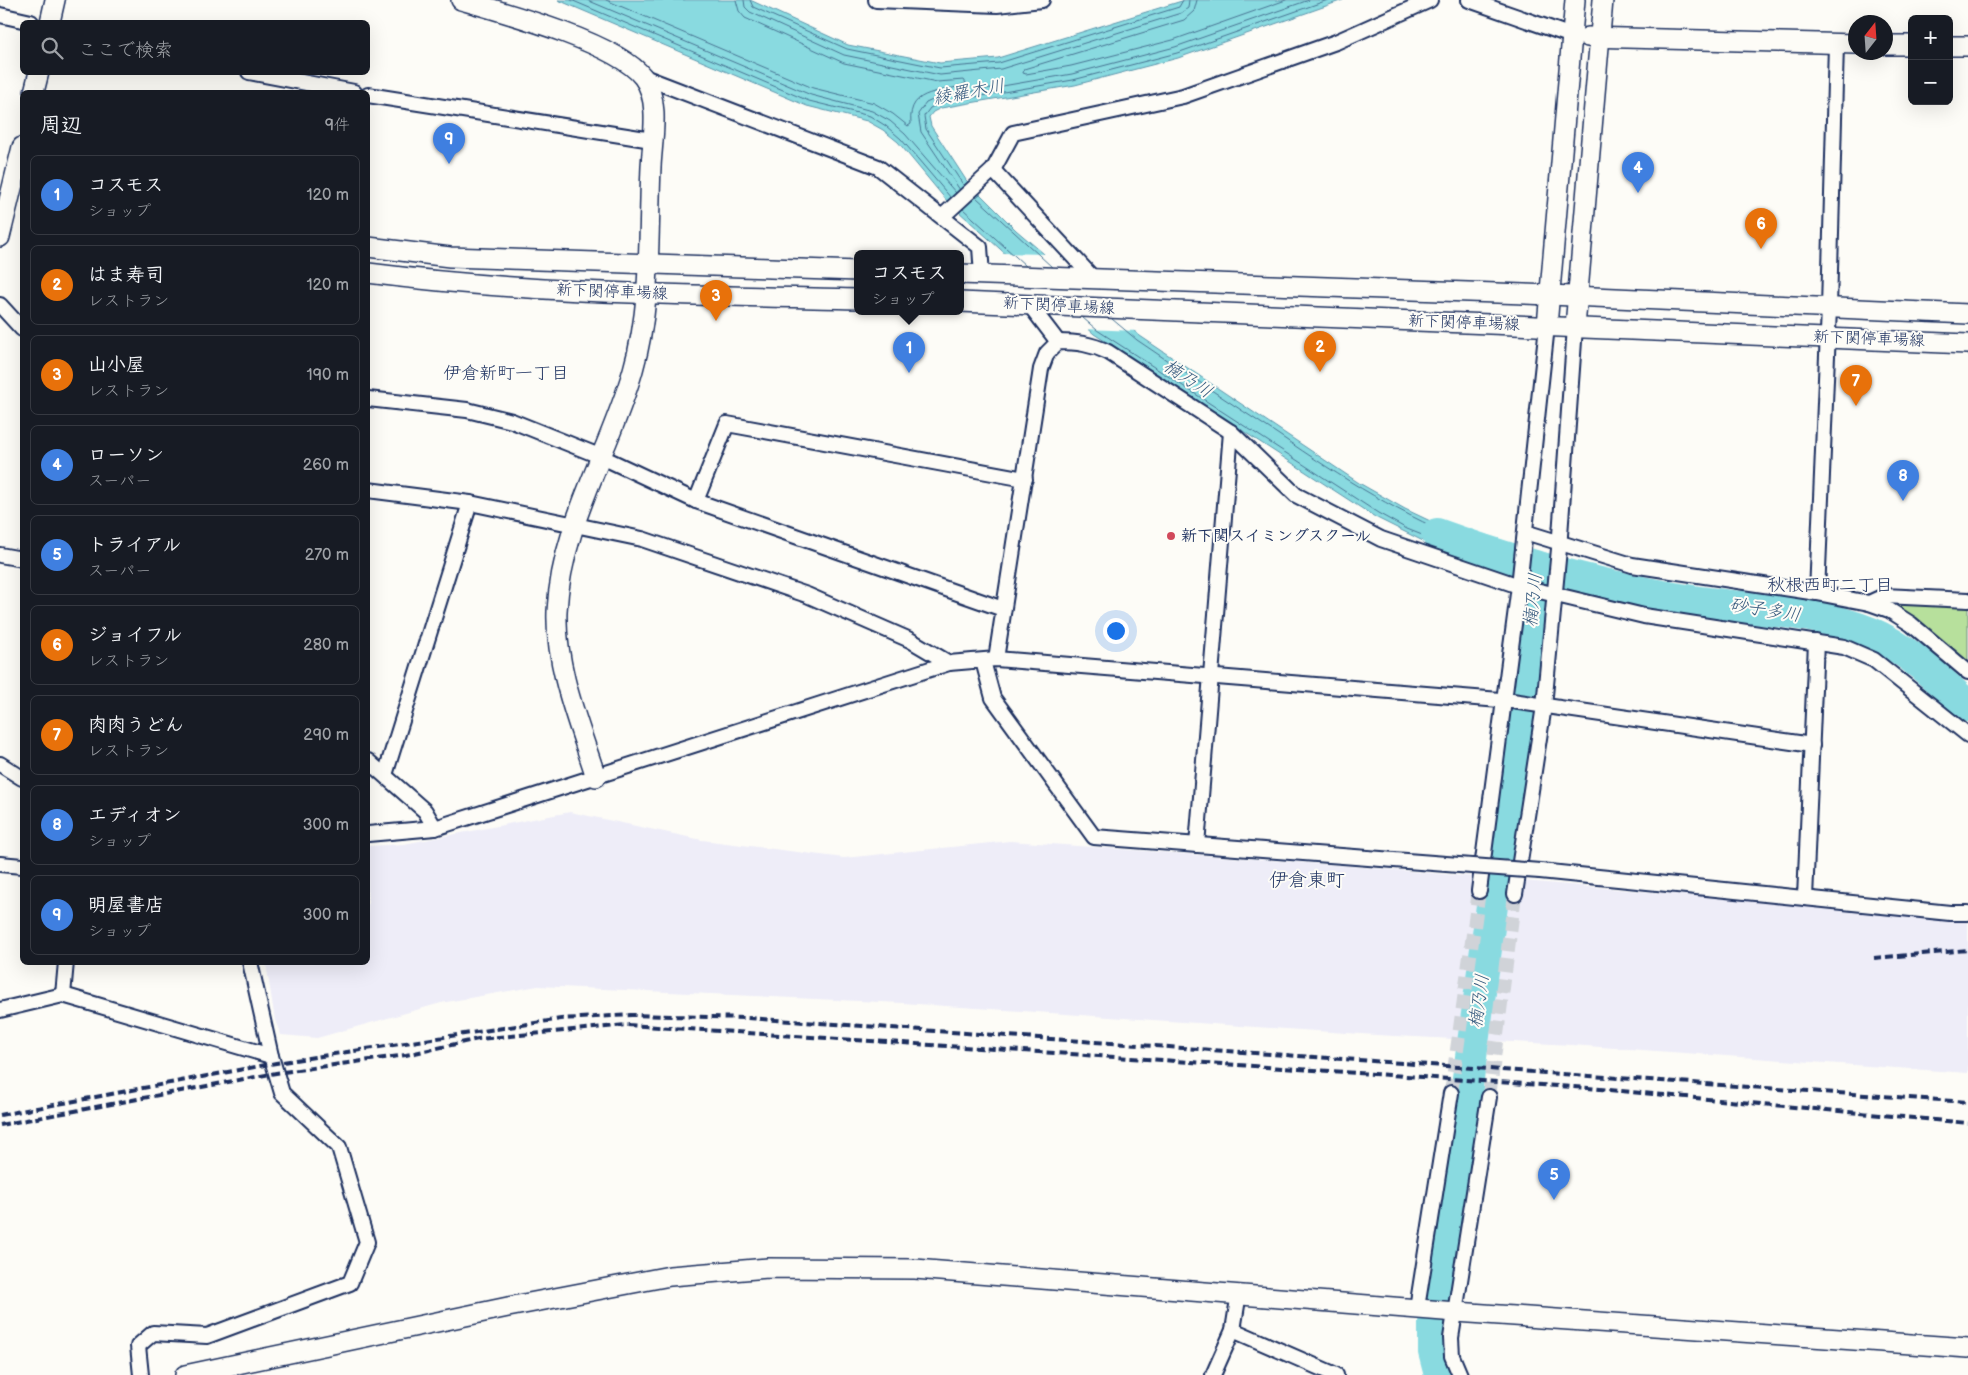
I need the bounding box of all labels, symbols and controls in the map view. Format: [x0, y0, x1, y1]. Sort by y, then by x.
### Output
north arrow [1848, 15, 1893, 60]
map controls [1908, 15, 1953, 105]
button: + [1908, 15, 1953, 60]
search box [20, 20, 370, 75]
icon: search [38, 34, 66, 62]
text: ここで検索 [78, 39, 173, 62]
button: − [1908, 60, 1953, 105]
water label: 綾羅木川 [932, 75, 1006, 109]
text: 周辺 [40, 113, 82, 138]
text: 9件 [325, 116, 350, 135]
pin: 9 [433, 123, 465, 164]
pin: 4 [1622, 152, 1654, 193]
text: コスモス [88, 174, 163, 197]
text: 1 [54, 186, 60, 205]
text: 120 m [306, 186, 349, 205]
text: ショップ [88, 202, 151, 221]
pin: 6 [1745, 208, 1777, 249]
popup [854, 250, 964, 315]
text: コスモス [871, 262, 947, 285]
text: はま寿司 [88, 264, 164, 287]
text: 2 [52, 276, 62, 295]
text: 120 m [306, 276, 349, 295]
pin: 3 [700, 280, 732, 321]
street label: 新下関停車場線 [556, 281, 668, 303]
text: ショップ [871, 290, 935, 309]
text: レストラン [88, 292, 169, 311]
street label: 新下関停車場線 [1003, 294, 1115, 318]
street label: 新下関停車場線 [1408, 312, 1520, 334]
street label: 新下関停車場線 [1813, 328, 1925, 350]
pin: 2 [1304, 331, 1336, 372]
pin: 1 [893, 332, 925, 373]
text: 山小屋 [88, 354, 145, 377]
water label: 楠乃川 [1160, 355, 1216, 403]
district label: 伊倉新町一丁目 [443, 363, 569, 384]
pin: 7 [1840, 365, 1872, 406]
text: 3 [52, 366, 62, 385]
text: 190 m [307, 366, 349, 385]
text: レストラン [88, 382, 169, 401]
text: ローソン [88, 444, 164, 467]
text: 4 [52, 456, 62, 475]
text: 260 m [303, 456, 349, 475]
pin: 8 [1887, 460, 1919, 501]
text: スーパー [88, 472, 151, 491]
place label: 新下関スイミングスクール [1181, 527, 1371, 546]
marker: 新下関スイミングスクール [1165, 530, 1177, 542]
text: トライアル [88, 534, 181, 557]
text: 5 [52, 546, 62, 565]
text: 270 m [305, 546, 349, 565]
text: スーパー [88, 562, 151, 581]
water label: 楠乃川 [1520, 572, 1546, 628]
district label: 秋根西町二丁目 [1767, 575, 1893, 596]
water label: 砂子多川 [1728, 594, 1802, 626]
your location [1103, 618, 1129, 644]
text: ジョイフル [88, 624, 183, 647]
text: 6 [52, 636, 62, 655]
text: 280 m [303, 636, 349, 655]
text: レストラン [88, 652, 169, 671]
text: 肉肉うどん [88, 714, 184, 737]
text: 7 [53, 726, 61, 745]
text: 290 m [303, 726, 349, 745]
text: レストラン [88, 742, 169, 761]
text: エディオン [88, 804, 181, 827]
text: 8 [52, 816, 62, 835]
text: 300 m [303, 816, 349, 835]
text: ショップ [88, 832, 151, 851]
district label: 伊倉東町 [1269, 869, 1345, 892]
text: 明屋書店 [88, 894, 164, 917]
text: 9 [52, 906, 62, 925]
text: 300 m [303, 906, 349, 925]
text: ショップ [88, 922, 151, 941]
water label: 楠乃川 [1465, 973, 1493, 1029]
pin: 5 [1538, 1159, 1570, 1200]

